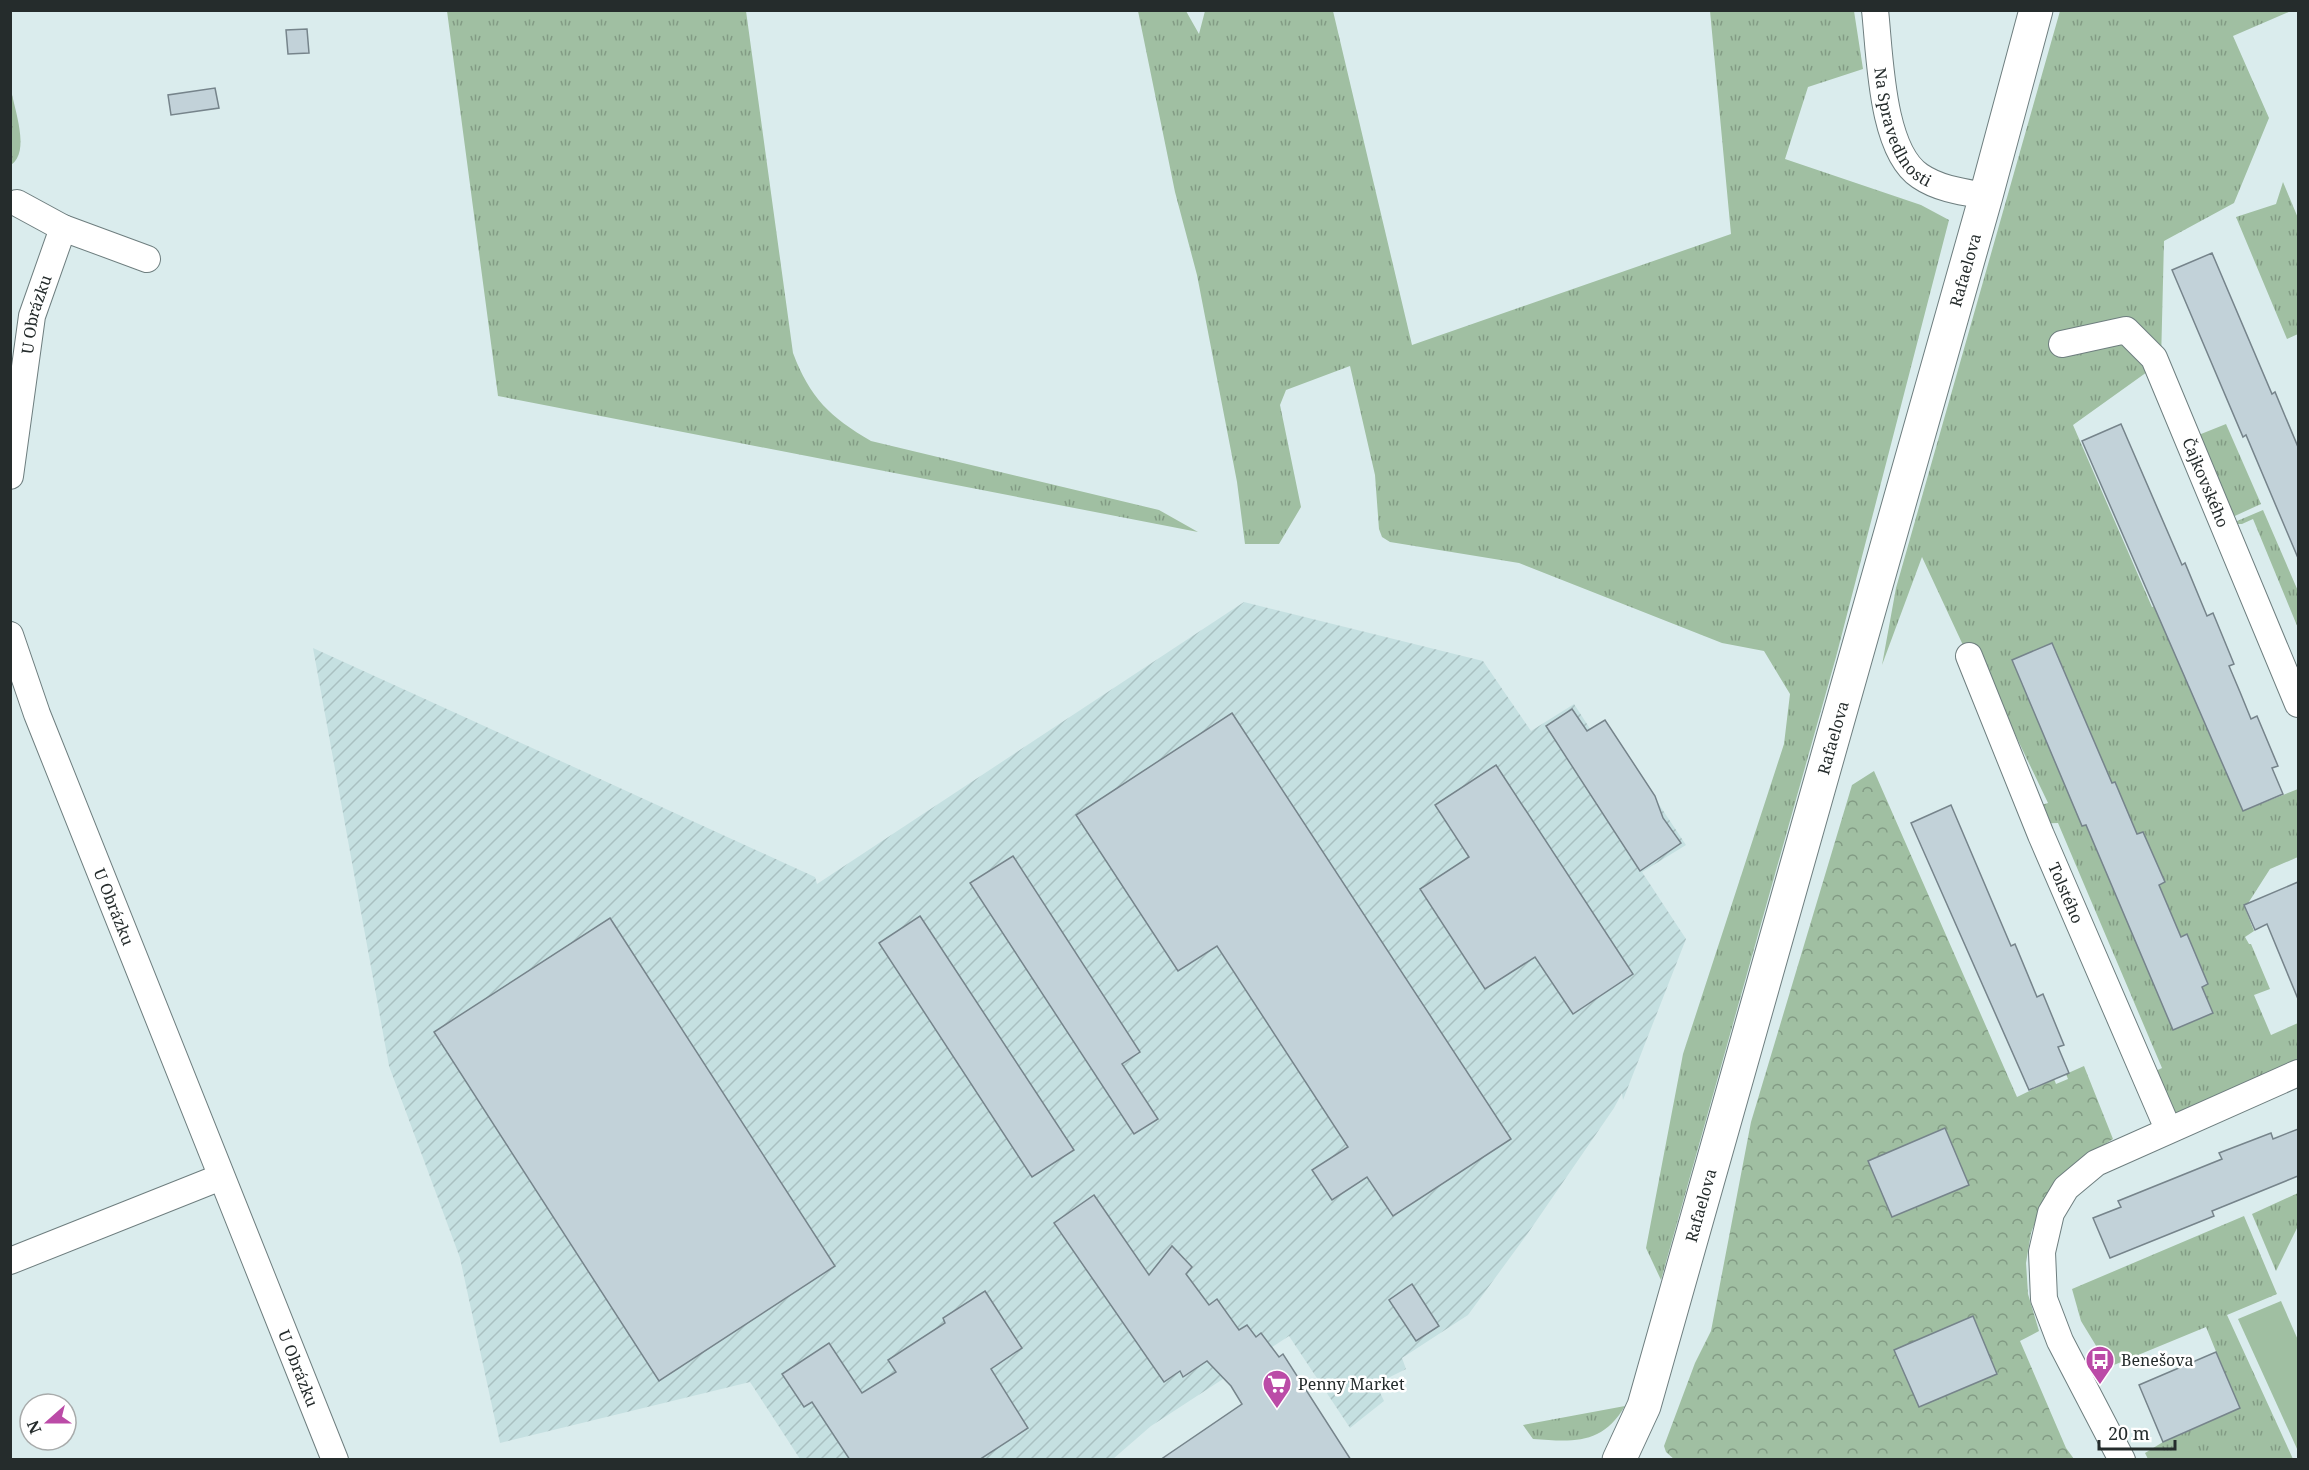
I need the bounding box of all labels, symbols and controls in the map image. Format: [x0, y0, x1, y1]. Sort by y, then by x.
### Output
street label: Na Spravedlnosti [1869, 66, 1935, 192]
street label: Rafaelova [1944, 231, 1986, 309]
street label: U Obrázku [16, 272, 57, 355]
street label: Čajkovského [2177, 434, 2234, 531]
street label: Rafaelova [1812, 698, 1854, 777]
street label: Tolstého [2043, 859, 2089, 927]
street label: U Obrázku [89, 865, 139, 949]
street label: Rafaelova [1680, 1166, 1722, 1245]
street label: U Obrázku [273, 1326, 324, 1410]
bus stop icon: Benešova [2084, 1344, 2116, 1386]
place label: Benešova [2121, 1349, 2194, 1371]
supermarket icon: Penny Market [1261, 1368, 1293, 1410]
place label: Penny Market [1298, 1373, 1405, 1395]
north arrow [18, 1392, 78, 1452]
scale bar [2099, 1413, 2176, 1451]
text: N [21, 1417, 47, 1437]
text: 20 m [2108, 1421, 2150, 1445]

